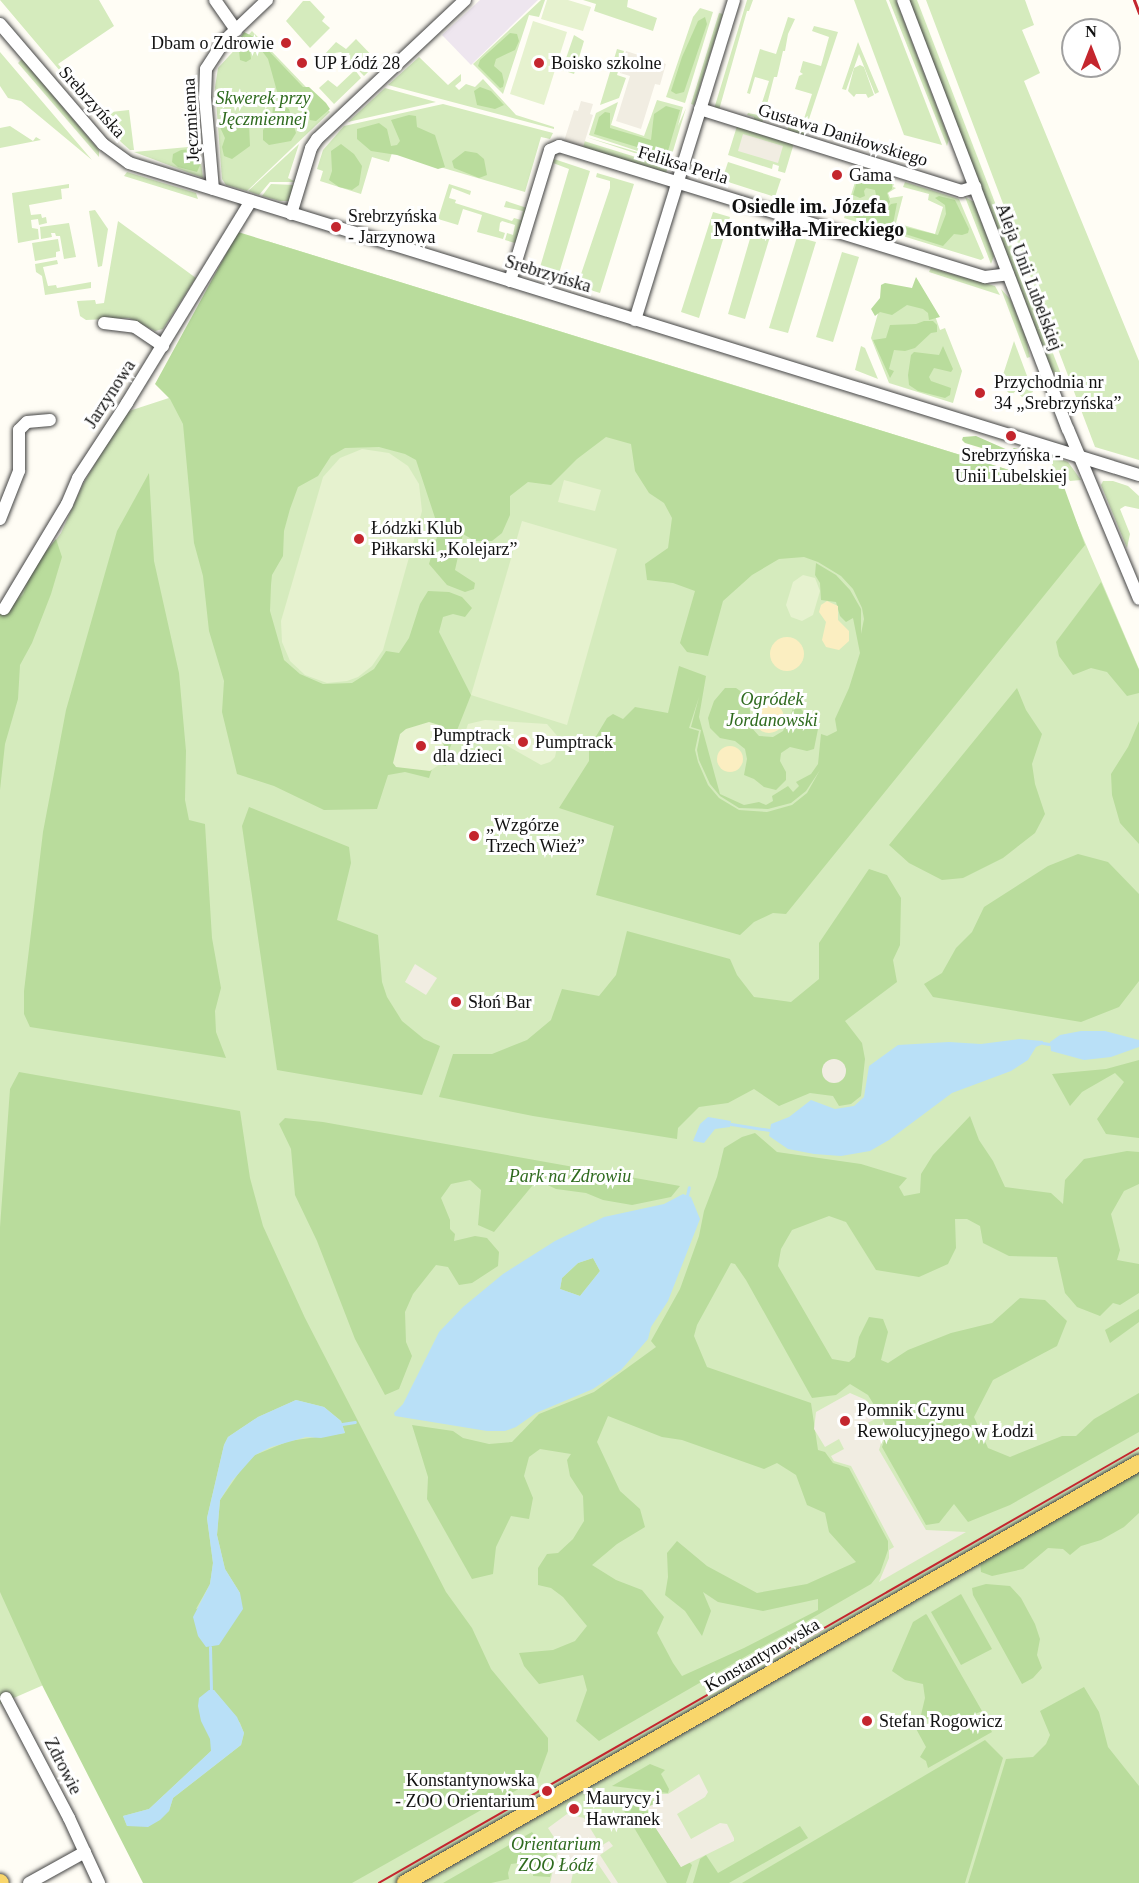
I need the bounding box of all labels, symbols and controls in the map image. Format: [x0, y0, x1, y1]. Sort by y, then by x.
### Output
north arrow [1061, 18, 1121, 78]
text: N [1085, 23, 1097, 40]
place label: Dbam o Zdrowie [151, 32, 274, 54]
marker: Dbam o Zdrowie [279, 36, 293, 50]
place label: UP Łódź 28 [314, 52, 401, 74]
place label: Boisko szkolne [551, 52, 661, 74]
marker: UP Łódź 28 [295, 56, 309, 70]
marker: Boisko szkolne [532, 56, 546, 70]
street label: Srebrzyńska [54, 62, 130, 142]
street label: Jęczmienna [178, 78, 204, 162]
park label: Skwerek przy Jęczmiennej [216, 88, 310, 130]
street label: Gustawa Daniłowskiego [755, 99, 931, 171]
street label: Feliksa Perla [635, 141, 731, 189]
place label: Gama [849, 164, 892, 186]
marker: Gama [830, 168, 844, 182]
district label: Osiedle im. Józefa Montwiłła-Mireckiego [714, 195, 904, 242]
street label: Aleja Unii Lubelskiej [991, 200, 1067, 354]
place label: Srebrzyńska - Jarzynowa [348, 206, 437, 248]
marker: Srebrzyńska - Jarzynowa [329, 220, 343, 234]
street label: Srebrzyńska [502, 251, 594, 297]
street label: Jarzynowa [80, 356, 140, 432]
place label: Przychodnia nr 34 „Srebrzyńska” [994, 372, 1121, 415]
marker: Przychodnia nr 34 „Srebrzyńska” [971, 384, 989, 402]
marker: Srebrzyńska - Unii Lubelskiej [1004, 429, 1018, 443]
place label: Srebrzyńska - Unii Lubelskiej [955, 445, 1067, 488]
place label: Łódzki Klub Piłkarski „Kolejarz” [371, 518, 517, 560]
marker: Łódzki Klub Piłkarski „Kolejarz” [352, 532, 366, 546]
park label: Ogródek Jordanowski [726, 689, 818, 732]
place label: Pumptrack dla dzieci [433, 725, 511, 768]
place label: Pumptrack [535, 731, 613, 753]
marker: Pumptrack [516, 735, 530, 749]
marker: Pumptrack dla dzieci [414, 739, 428, 753]
place label: „Wzgórze Trzech Wież” [486, 815, 585, 858]
marker: „Wzgórze Trzech Wież” [467, 829, 481, 843]
place label: Słoń Bar [468, 991, 532, 1013]
marker: Słoń Bar [449, 995, 463, 1009]
park label: Park na Zdrowiu [509, 1165, 631, 1187]
place label: Pomnik Czynu Rewolucyjnego w Łodzi [857, 1400, 1034, 1442]
marker: Pomnik Czynu Rewolucyjnego w Łodzi [838, 1414, 852, 1428]
street label: Konstantynowska [701, 1613, 823, 1697]
place label: Stefan Rogowicz [879, 1710, 1002, 1732]
marker: Stefan Rogowicz [860, 1714, 874, 1728]
street label: Zdrowie [40, 1734, 86, 1798]
place label: Konstantynowska - ZOO Orientarium [395, 1770, 535, 1812]
marker: Konstantynowska - ZOO Orientarium [540, 1784, 554, 1798]
place label: Maurycy i Hawranek [586, 1788, 660, 1830]
marker: Maurycy i Hawranek [567, 1802, 581, 1816]
park label: Orientarium ZOO Łódź [511, 1834, 601, 1876]

